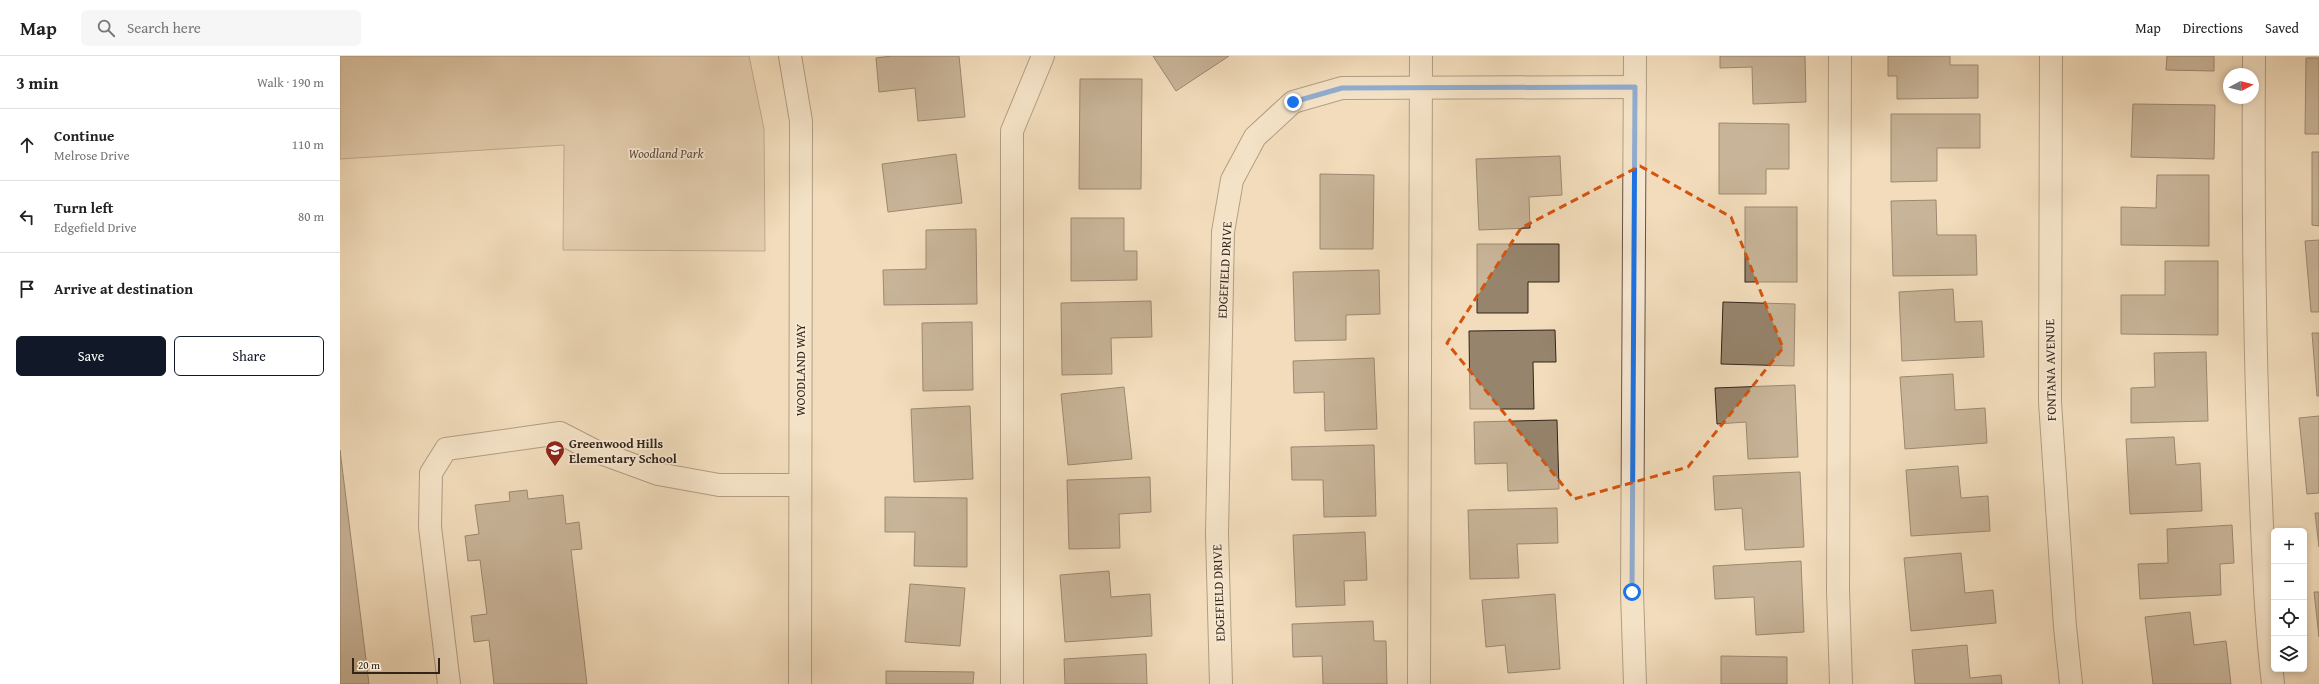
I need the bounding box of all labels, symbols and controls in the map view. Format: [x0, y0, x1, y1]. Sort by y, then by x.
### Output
search box [81, 10, 361, 46]
text: Map [20, 14, 57, 42]
icon: search [95, 17, 117, 39]
text: Search here [127, 17, 201, 38]
text: Map [2135, 18, 2161, 38]
text: Directions [2183, 18, 2243, 38]
text: Saved [2265, 18, 2299, 38]
north arrow [2223, 68, 2259, 104]
text: 3 min [16, 70, 58, 95]
text: Walk · 190 m [257, 73, 324, 92]
route end [1284, 93, 1302, 111]
text: Continue [54, 125, 115, 146]
icon: ahead [16, 134, 38, 156]
text: 110 m [292, 135, 324, 154]
park label: Woodland Park [629, 144, 703, 163]
text: Melrose Drive [54, 146, 130, 165]
text: Turn left [54, 197, 113, 218]
icon: left [16, 206, 38, 228]
text: 80 m [298, 207, 324, 226]
text: Edgefield Drive [54, 218, 137, 237]
street label: EDGEFIELD DRIVE [1212, 221, 1237, 319]
icon: arrive [16, 278, 38, 300]
text: Arrive at destination [54, 278, 193, 299]
street label: FONTANA AVENUE [2040, 318, 2061, 421]
street label: WOODLAND WAY [791, 324, 810, 416]
button: Save [16, 336, 166, 376]
button: Share [174, 336, 324, 376]
place label: Greenwood Hills Elementary School [569, 434, 677, 468]
school or university icon: Greenwood Hills Elementary School [544, 439, 566, 467]
map controls [2271, 528, 2307, 672]
button: + [2271, 528, 2307, 564]
street label: EDGEFIELD DRIVE [1207, 544, 1230, 642]
button: − [2271, 564, 2307, 600]
route start [1623, 583, 1641, 601]
button: locate [2271, 600, 2307, 636]
button: layers [2271, 636, 2307, 672]
scale bar [352, 656, 440, 675]
text: 20 m [358, 657, 380, 673]

